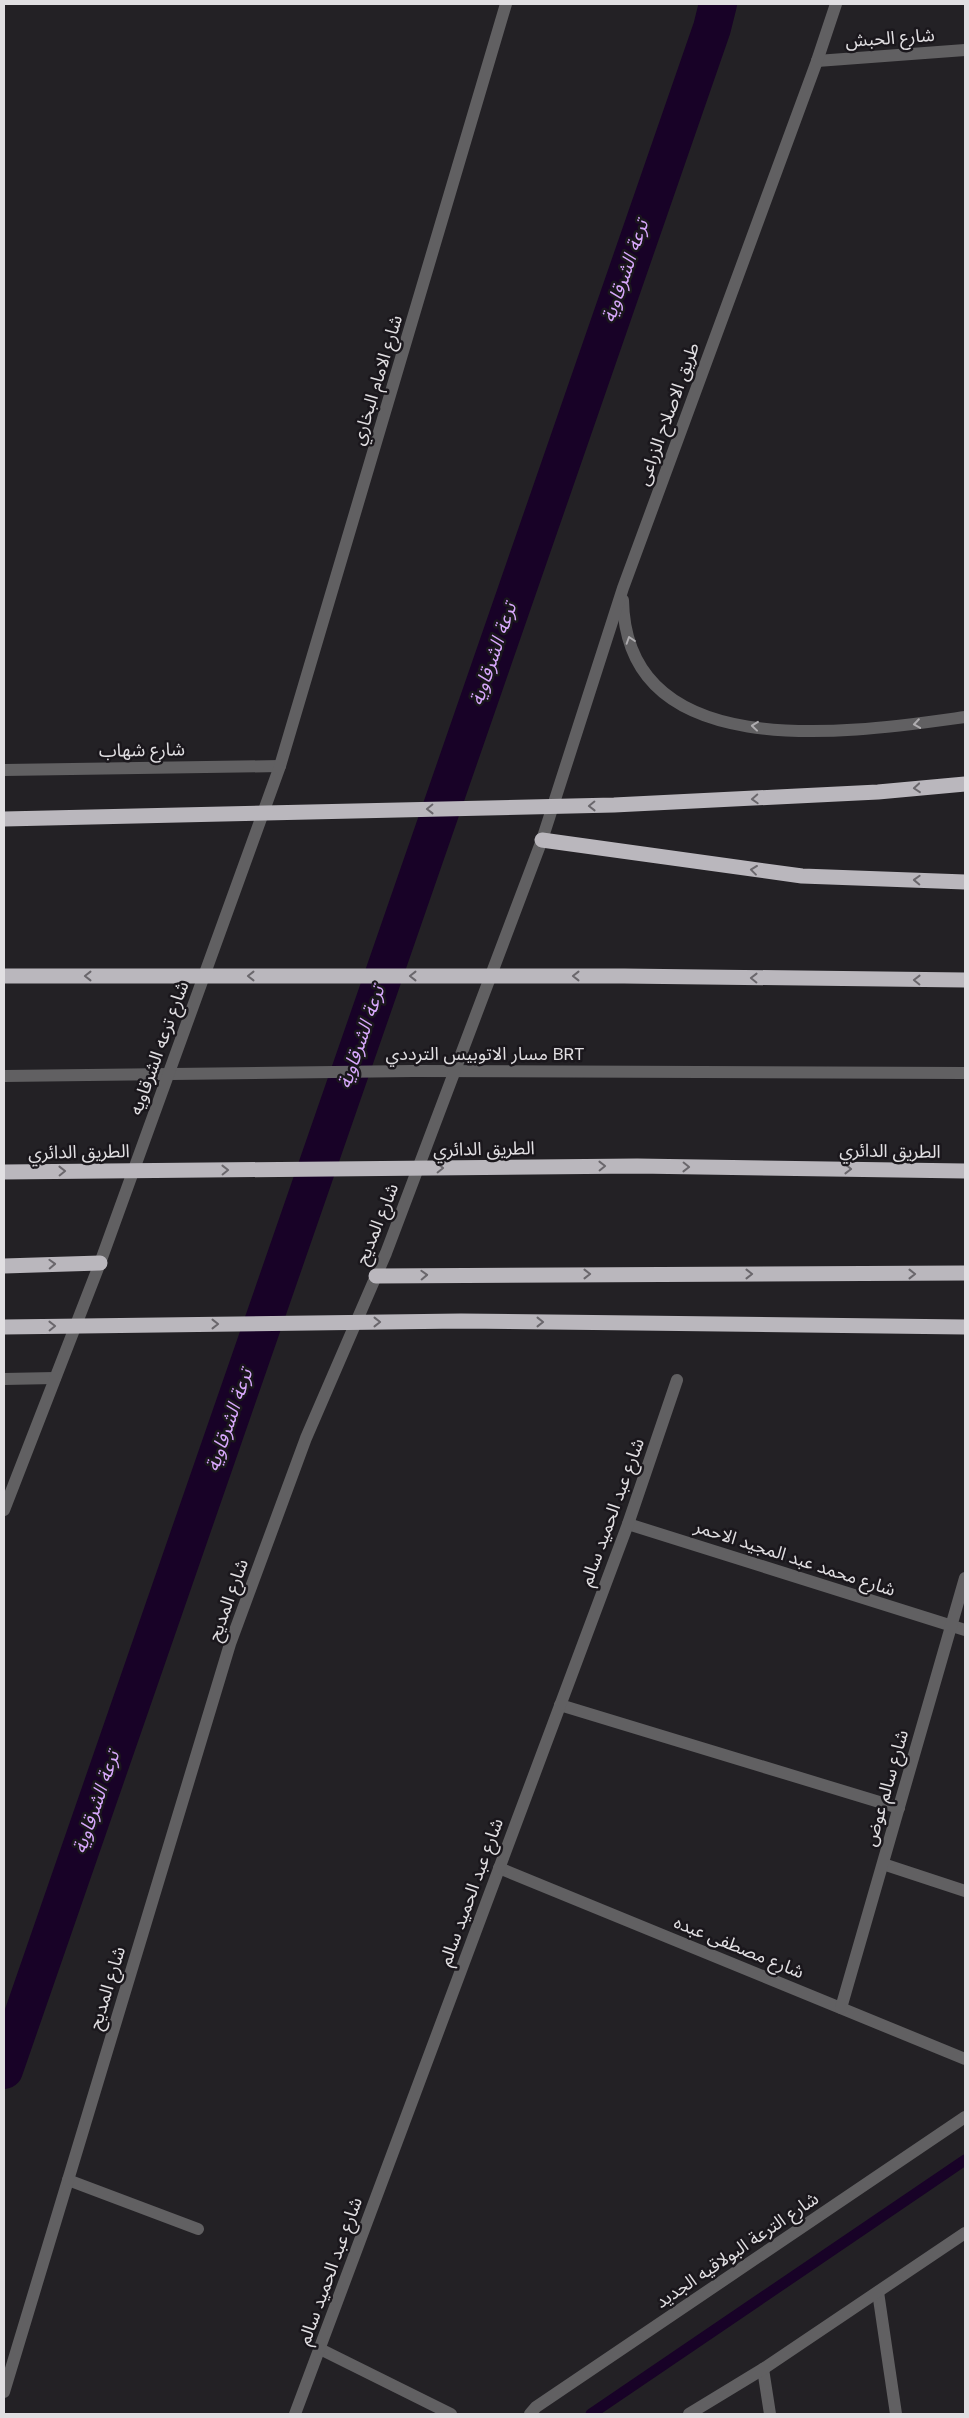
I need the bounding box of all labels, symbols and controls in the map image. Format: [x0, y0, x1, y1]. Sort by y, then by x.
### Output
street label: شارع الحبش [845, 23, 936, 55]
water label: ترعة الشرقاوية [596, 214, 655, 326]
street label: شارع الامام البخاري [346, 312, 410, 449]
street label: طريق الاصلاح الزراعى [631, 339, 706, 489]
water label: ترعة الشرقاوية [464, 597, 523, 709]
one-way arrow [626, 636, 636, 645]
one-way arrow [913, 718, 921, 729]
one-way arrow [751, 721, 759, 732]
street label: شارع شهاب [99, 737, 185, 765]
one-way arrow [912, 782, 920, 793]
one-way arrow [750, 794, 758, 805]
one-way arrow [588, 800, 596, 811]
one-way arrow [426, 804, 434, 814]
one-way arrow [750, 865, 758, 876]
one-way arrow [912, 875, 920, 886]
one-way arrow [84, 971, 92, 981]
one-way arrow [246, 971, 254, 981]
one-way arrow [409, 971, 416, 981]
one-way arrow [571, 971, 579, 981]
one-way arrow [750, 973, 758, 983]
one-way arrow [912, 974, 920, 985]
street label: شارع ترعه الشرقاويه [124, 978, 196, 1119]
water label: ترعة الشرقاوية [332, 980, 391, 1092]
street label: مسار الاتوبيس الترددي BRT [386, 1042, 584, 1067]
street label: الطريق الدائري [433, 1136, 535, 1163]
street label: الطريق الدائري [839, 1138, 941, 1165]
street label: الطريق الدائري [28, 1139, 130, 1166]
one-way arrow [598, 1161, 606, 1171]
one-way arrow [682, 1161, 690, 1172]
one-way arrow [436, 1163, 444, 1173]
one-way arrow [844, 1164, 852, 1174]
one-way arrow [221, 1165, 229, 1175]
one-way arrow [58, 1166, 66, 1176]
street label: شارع المديح [350, 1180, 406, 1269]
one-way arrow [48, 1259, 56, 1270]
one-way arrow [908, 1268, 916, 1279]
one-way arrow [421, 1269, 429, 1280]
one-way arrow [584, 1269, 591, 1279]
one-way arrow [746, 1269, 754, 1279]
one-way arrow [374, 1317, 382, 1327]
one-way arrow [536, 1317, 544, 1327]
one-way arrow [211, 1318, 219, 1329]
one-way arrow [49, 1321, 57, 1332]
water label: ترعة الشرقاوية [200, 1363, 259, 1475]
street label: شارع عبد الحميد سالم [574, 1435, 652, 1590]
street label: شارع محمد عبد المجيد الاحمر [690, 1514, 899, 1604]
street label: شارع المديح [202, 1556, 256, 1645]
street label: شارع سالم عوض [858, 1727, 916, 1849]
water label: ترعة الشرقاوية [67, 1745, 126, 1857]
street label: شارع عبد الحميد سالم [433, 1815, 511, 1970]
street label: شارع مصطفى عبده [670, 1910, 808, 1986]
street label: شارع المديح [83, 1943, 133, 2033]
street label: شارع الترعة البولاقيه الجديد [651, 2186, 824, 2315]
street label: شارع عبد الحميد سالم [292, 2194, 370, 2349]

